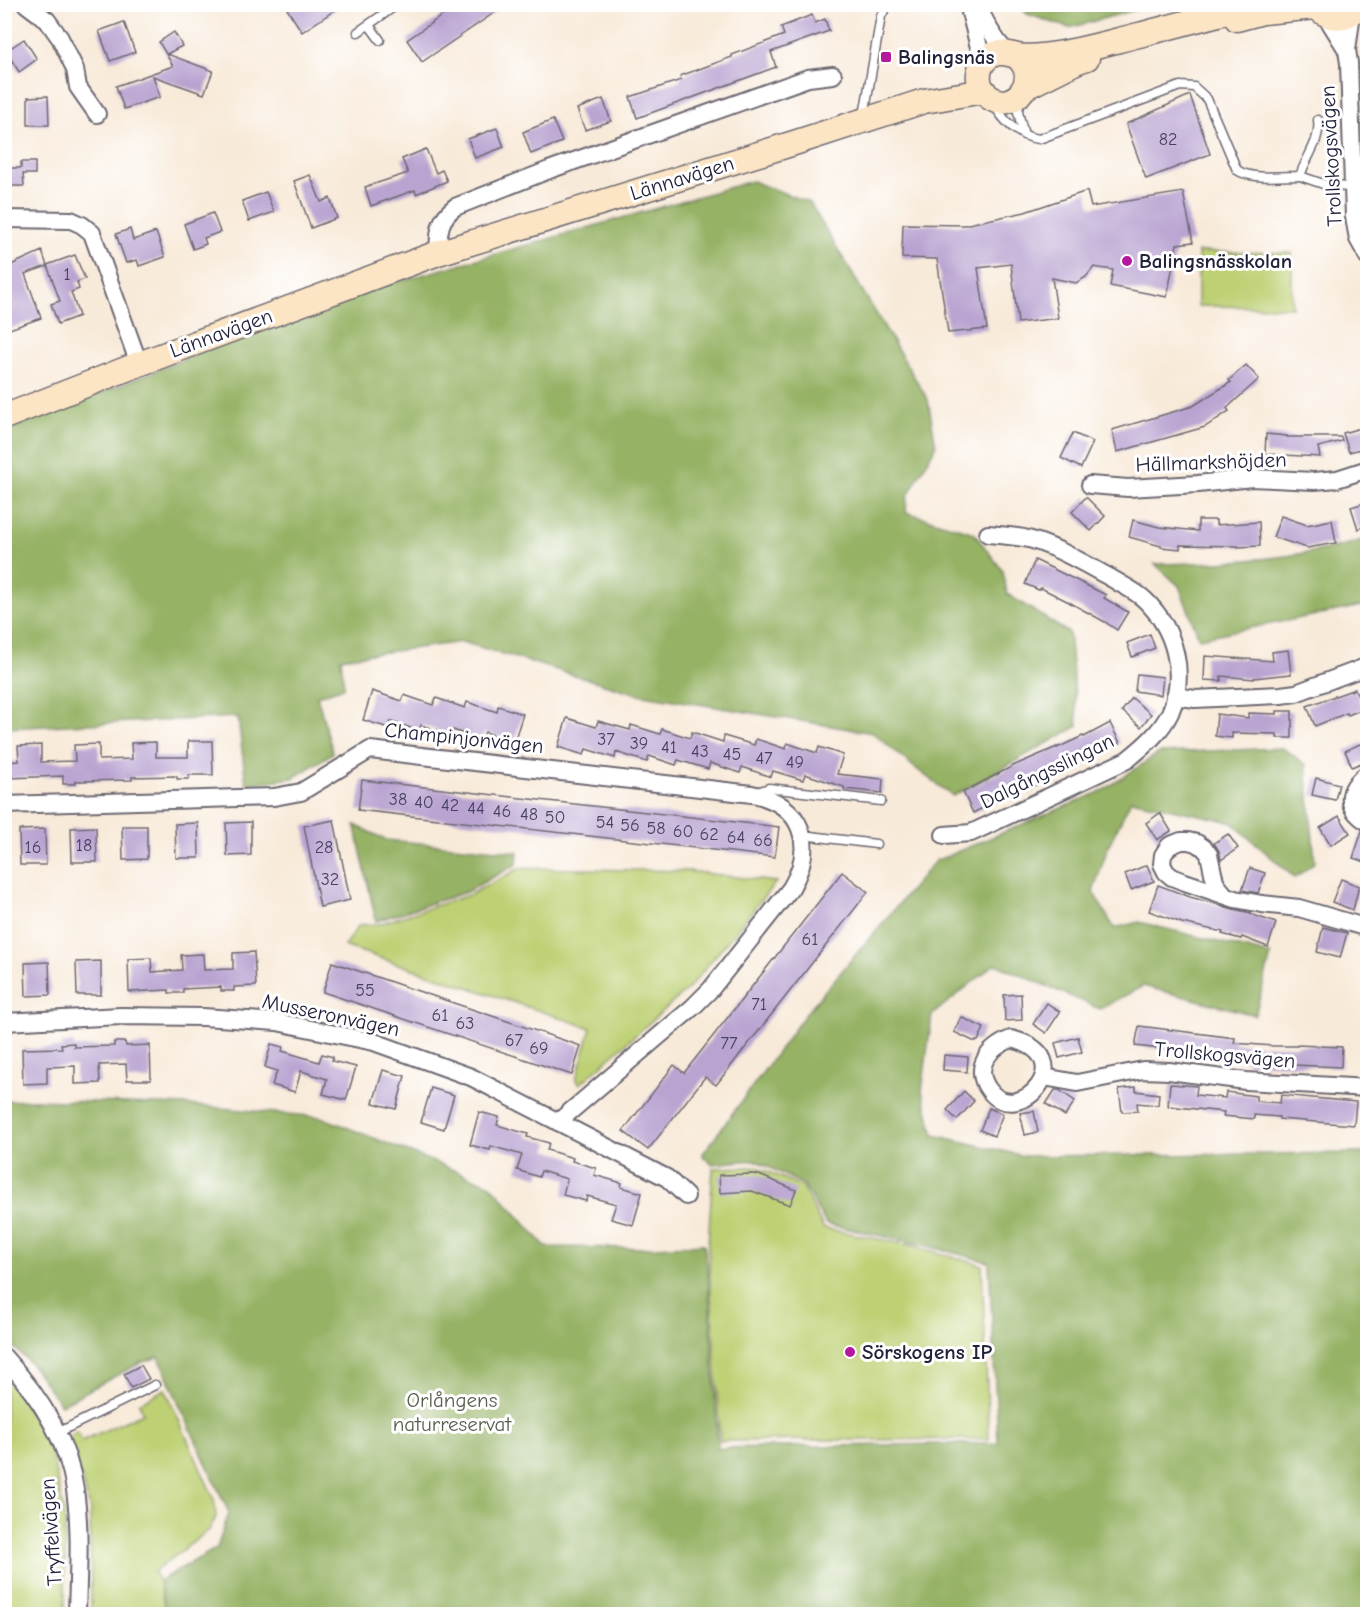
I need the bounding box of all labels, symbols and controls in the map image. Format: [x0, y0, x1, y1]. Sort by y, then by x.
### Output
place label: Balingsnäs [898, 45, 994, 69]
marker: Balingsnäs [879, 50, 893, 64]
street label: Trollskogsvägen [1315, 85, 1347, 227]
house number: 82 [1159, 129, 1177, 150]
street label: Lännavägen [627, 151, 737, 205]
place label: Balingsnässkolan [1139, 249, 1292, 273]
marker: Balingsnässkolan [1120, 254, 1134, 268]
house number: 1 [63, 264, 71, 285]
street label: Lännavägen [166, 303, 276, 363]
street label: Hällmarkshöjden [1135, 447, 1287, 477]
street label: Champinjonvägen [383, 718, 545, 758]
street label: Dalgångsslingan [976, 728, 1118, 814]
house number: 37 [597, 729, 615, 750]
house number: 39 [630, 733, 648, 754]
house number: 41 [661, 737, 677, 758]
house number: 43 [691, 741, 709, 762]
house number: 45 [723, 744, 741, 765]
house number: 47 [755, 748, 773, 769]
house number: 49 [786, 752, 804, 773]
house number: 38 [389, 789, 407, 810]
house number: 40 [414, 792, 434, 813]
house number: 42 [441, 795, 459, 816]
house number: 44 [467, 798, 485, 819]
house number: 46 [493, 801, 511, 822]
house number: 48 [520, 804, 538, 825]
house number: 50 [545, 807, 565, 828]
house number: 54 [596, 812, 614, 833]
house number: 56 [620, 815, 640, 836]
house number: 58 [646, 818, 666, 839]
house number: 60 [673, 821, 693, 842]
house number: 62 [699, 824, 719, 845]
house number: 64 [727, 827, 745, 848]
house number: 66 [753, 830, 773, 851]
house number: 18 [76, 835, 92, 856]
house number: 16 [25, 837, 41, 858]
house number: 28 [315, 837, 333, 858]
house number: 32 [321, 869, 339, 890]
house number: 61 [802, 929, 818, 950]
house number: 55 [355, 980, 375, 1001]
street label: Musseronvägen [260, 989, 402, 1041]
house number: 71 [751, 994, 767, 1015]
house number: 61 [432, 1005, 448, 1026]
house number: 63 [456, 1013, 474, 1034]
house number: 67 [505, 1030, 524, 1051]
house number: 77 [720, 1033, 738, 1054]
street label: Trollskogsvägen [1154, 1037, 1296, 1073]
house number: 69 [529, 1038, 549, 1059]
place label: Sörskogens IP [862, 1340, 993, 1364]
marker: Sörskogens IP [843, 1345, 857, 1359]
park label: Orlångens naturreservat [393, 1388, 512, 1436]
street label: Tryffelvägen [35, 1477, 67, 1587]

